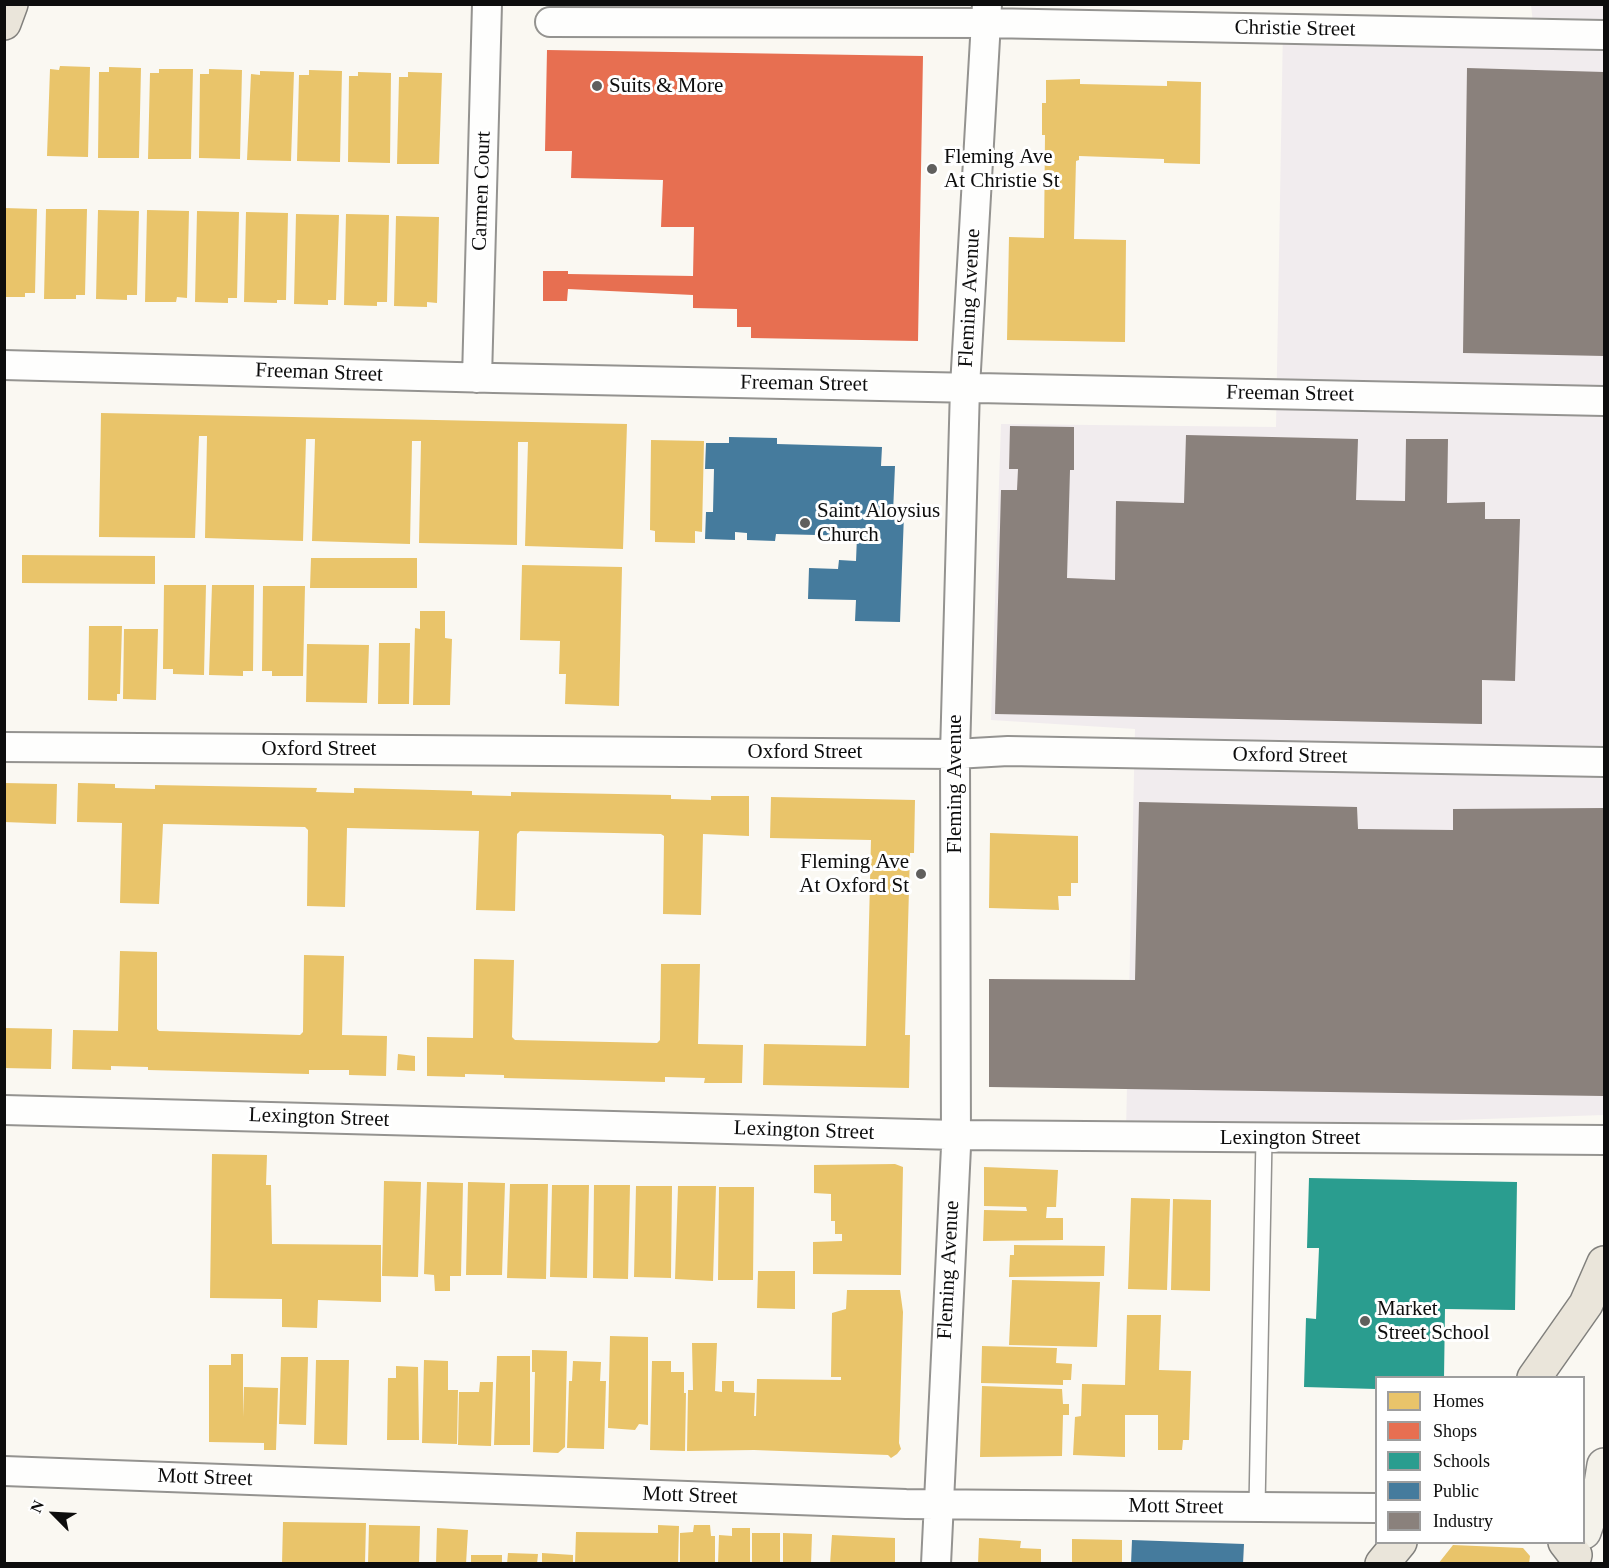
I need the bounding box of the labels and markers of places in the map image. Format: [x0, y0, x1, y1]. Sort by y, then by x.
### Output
place label: Suits & More [609, 73, 723, 99]
marker: Suits & More [590, 79, 604, 93]
place label: Fleming Ave At Christie St [944, 144, 1060, 194]
marker: Fleming Ave At Christie St [925, 162, 939, 176]
place label: Saint Aloysius Church [817, 498, 940, 548]
marker: Saint Aloysius Church [798, 516, 812, 530]
place label: Fleming Ave At Oxford St [799, 849, 909, 899]
marker: Fleming Ave At Oxford St [914, 867, 928, 881]
place label: Market Street School [1377, 1296, 1490, 1346]
marker: Market Street School [1358, 1314, 1372, 1328]

